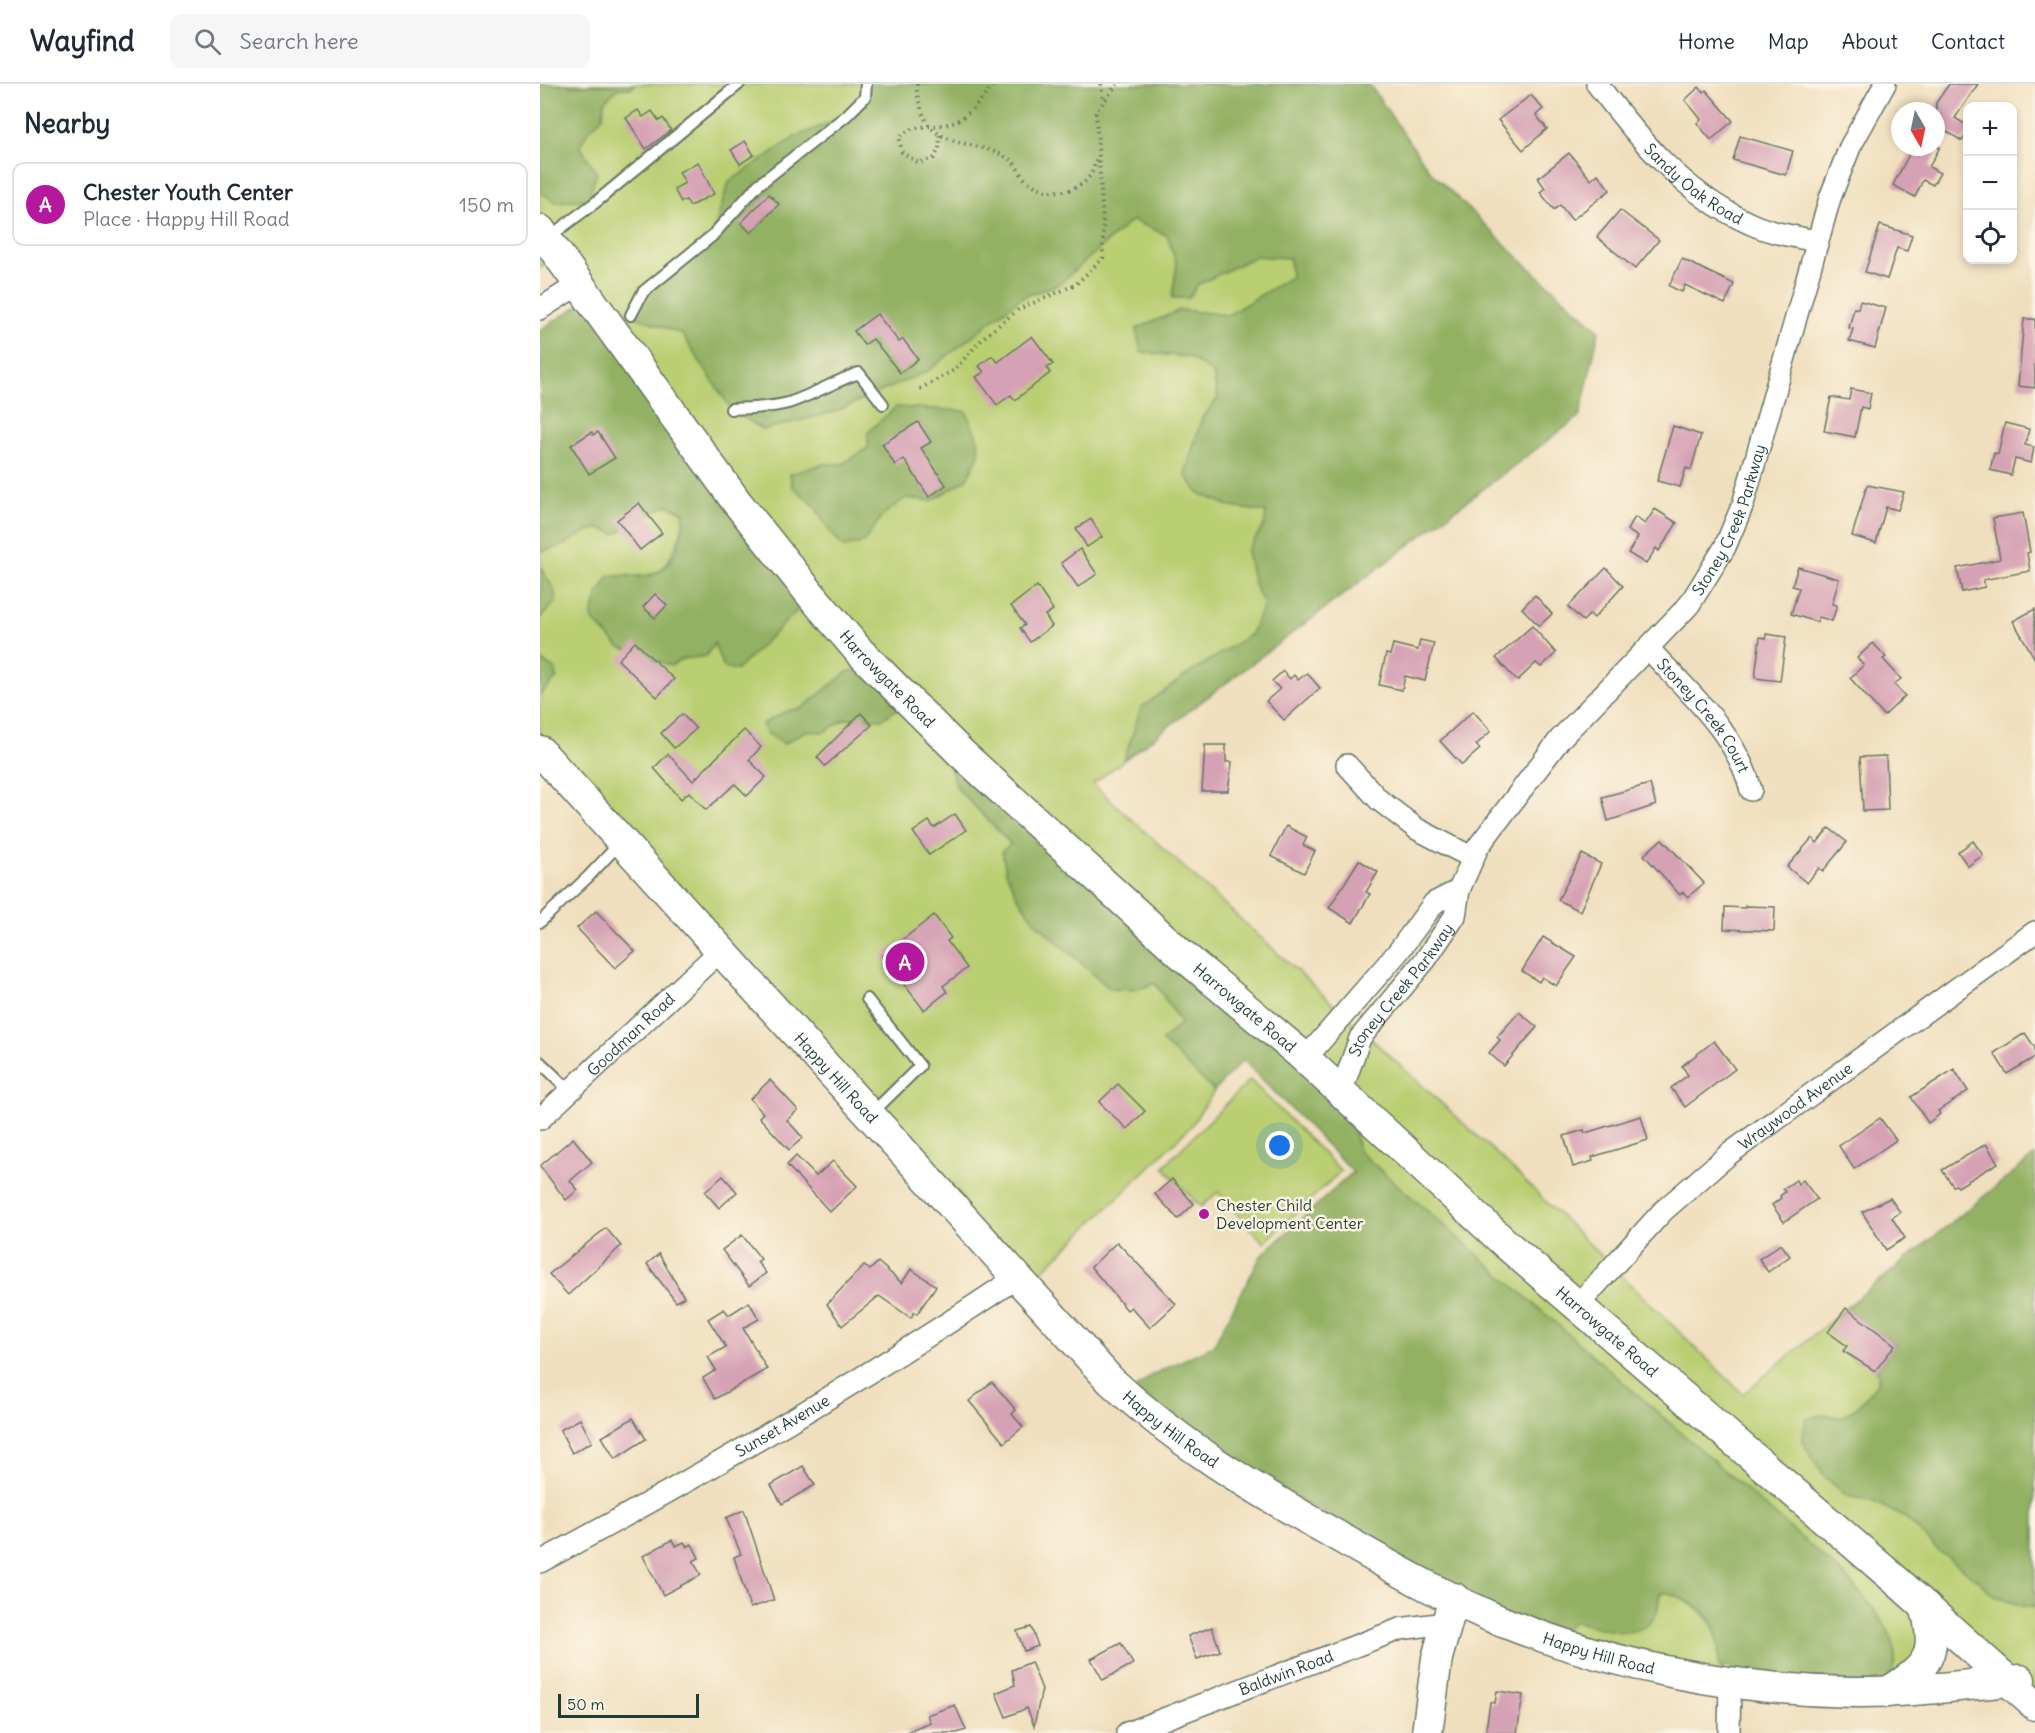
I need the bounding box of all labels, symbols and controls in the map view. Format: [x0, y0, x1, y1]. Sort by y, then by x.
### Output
search box [170, 14, 590, 68]
text: Wayfind [30, 23, 134, 59]
icon: search [191, 25, 224, 58]
text: Search here [239, 27, 359, 55]
text: Home [1678, 28, 1735, 55]
text: Map [1768, 28, 1809, 55]
text: About [1842, 28, 1898, 55]
text: Contact [1931, 28, 2005, 55]
north arrow [1891, 102, 1945, 156]
map controls [1963, 102, 2017, 264]
button: + [1963, 102, 2017, 156]
text: Nearby [24, 107, 110, 140]
street label: Sandy Oak Road [1640, 139, 1746, 229]
button: − [1963, 156, 2017, 210]
text: Chester Youth Center [83, 178, 293, 206]
text: A [39, 192, 52, 217]
text: 150 m [459, 192, 514, 217]
text: Place · Happy Hill Road [83, 206, 290, 231]
button: locate [1963, 210, 2017, 264]
street label: Stoney Creek Parkway [1688, 442, 1770, 599]
street label: Harrowgate Road [835, 626, 939, 731]
street label: Stoney Creek Court [1653, 654, 1754, 776]
street label: Stoney Creek Parkway [1344, 919, 1457, 1059]
pin: A [886, 940, 925, 984]
street label: Harrowgate Road [1189, 959, 1300, 1056]
street label: Goodman Road [583, 989, 679, 1080]
street label: Happy Hill Road [790, 1028, 882, 1127]
street label: Wraywood Avenue [1734, 1058, 1856, 1154]
your location [1265, 1131, 1294, 1160]
place label: Chester Child Development Center [1216, 1195, 1364, 1233]
marker: Chester Child Development Center [1197, 1207, 1211, 1221]
street label: Harrowgate Road [1552, 1282, 1662, 1381]
street label: Happy Hill Road [1119, 1386, 1222, 1472]
street label: Sunset Avenue [731, 1390, 833, 1461]
street label: Happy Hill Road [1540, 1628, 1657, 1678]
street label: Baldwin Road [1236, 1645, 1336, 1700]
scale bar [558, 1691, 699, 1718]
text: 50 m [567, 1694, 605, 1714]

